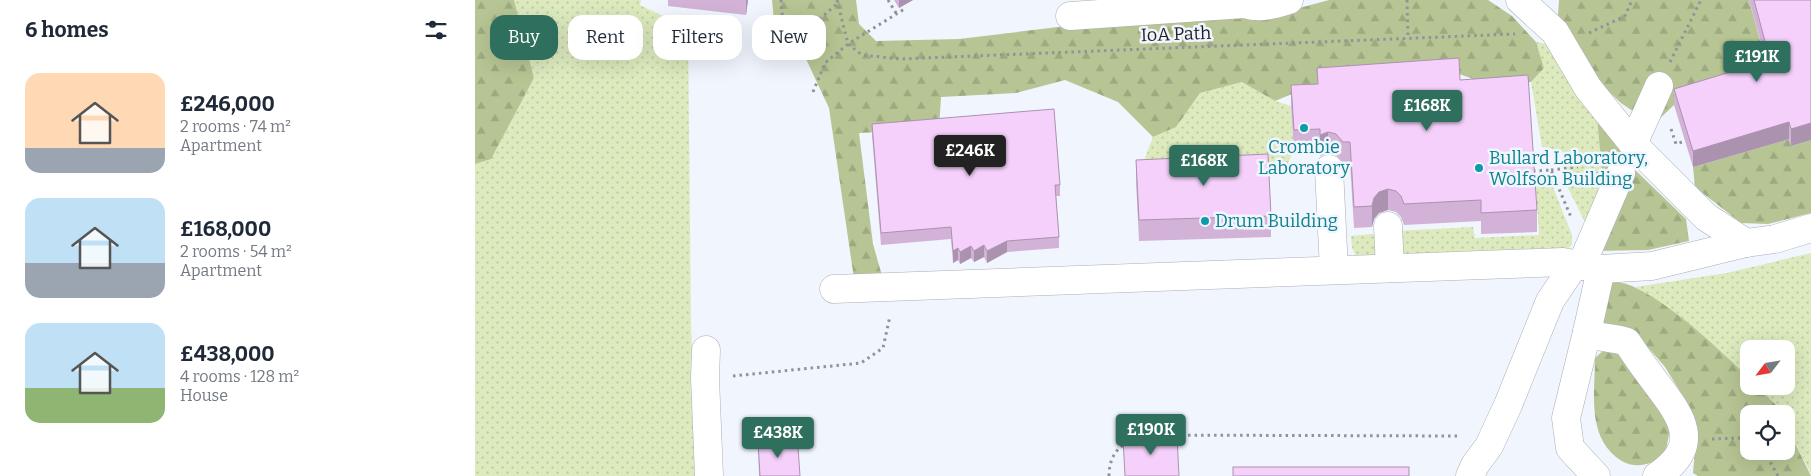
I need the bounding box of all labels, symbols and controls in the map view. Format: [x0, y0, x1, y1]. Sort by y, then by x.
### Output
chip: Buy [490, 15, 558, 60]
chip: Rent [568, 15, 643, 60]
chip: Filters [653, 15, 742, 60]
chip: New [752, 15, 826, 60]
icon: filters [422, 16, 450, 44]
text: 6 homes [25, 17, 109, 43]
street label: IoA Path [1140, 22, 1212, 46]
pin: £191K [1722, 41, 1792, 83]
text: £191K [1734, 47, 1780, 66]
pin: £168K [1392, 90, 1462, 132]
text: £246,000 [180, 91, 275, 117]
icon: home [65, 93, 125, 153]
text: £168K [1403, 96, 1451, 115]
text: 2 rooms · 74 m² [180, 117, 291, 136]
marker: Crombie Laboratory [1298, 122, 1310, 134]
pin: £246K [935, 134, 1005, 177]
text: Apartment [180, 136, 262, 155]
place label: Crombie Laboratory [1258, 136, 1350, 179]
text: £246K [945, 141, 995, 160]
pin: £168K [1169, 144, 1239, 187]
place label: Bullard Laboratory, Wolfson Building [1489, 147, 1648, 190]
text: £168K [1180, 151, 1228, 170]
marker: Bullard Laboratory, Wolfson Building [1473, 162, 1485, 174]
place label: Drum Building [1215, 210, 1338, 232]
marker: Drum Building [1199, 215, 1211, 227]
text: £168,000 [180, 216, 271, 242]
icon: home [65, 218, 125, 278]
text: 2 rooms · 54 m² [180, 242, 292, 261]
text: Apartment [180, 261, 262, 280]
north arrow [1740, 340, 1795, 395]
map controls [1740, 340, 1795, 460]
text: £438,000 [180, 341, 275, 367]
icon: home [65, 343, 125, 403]
text: 4 rooms · 128 m² [180, 367, 299, 386]
text: House [180, 386, 228, 405]
button: locate [1740, 405, 1795, 460]
pin: £190K [1116, 414, 1186, 456]
pin: £438K [743, 416, 813, 459]
text: £190K [1127, 420, 1175, 439]
text: £438K [753, 423, 803, 442]

